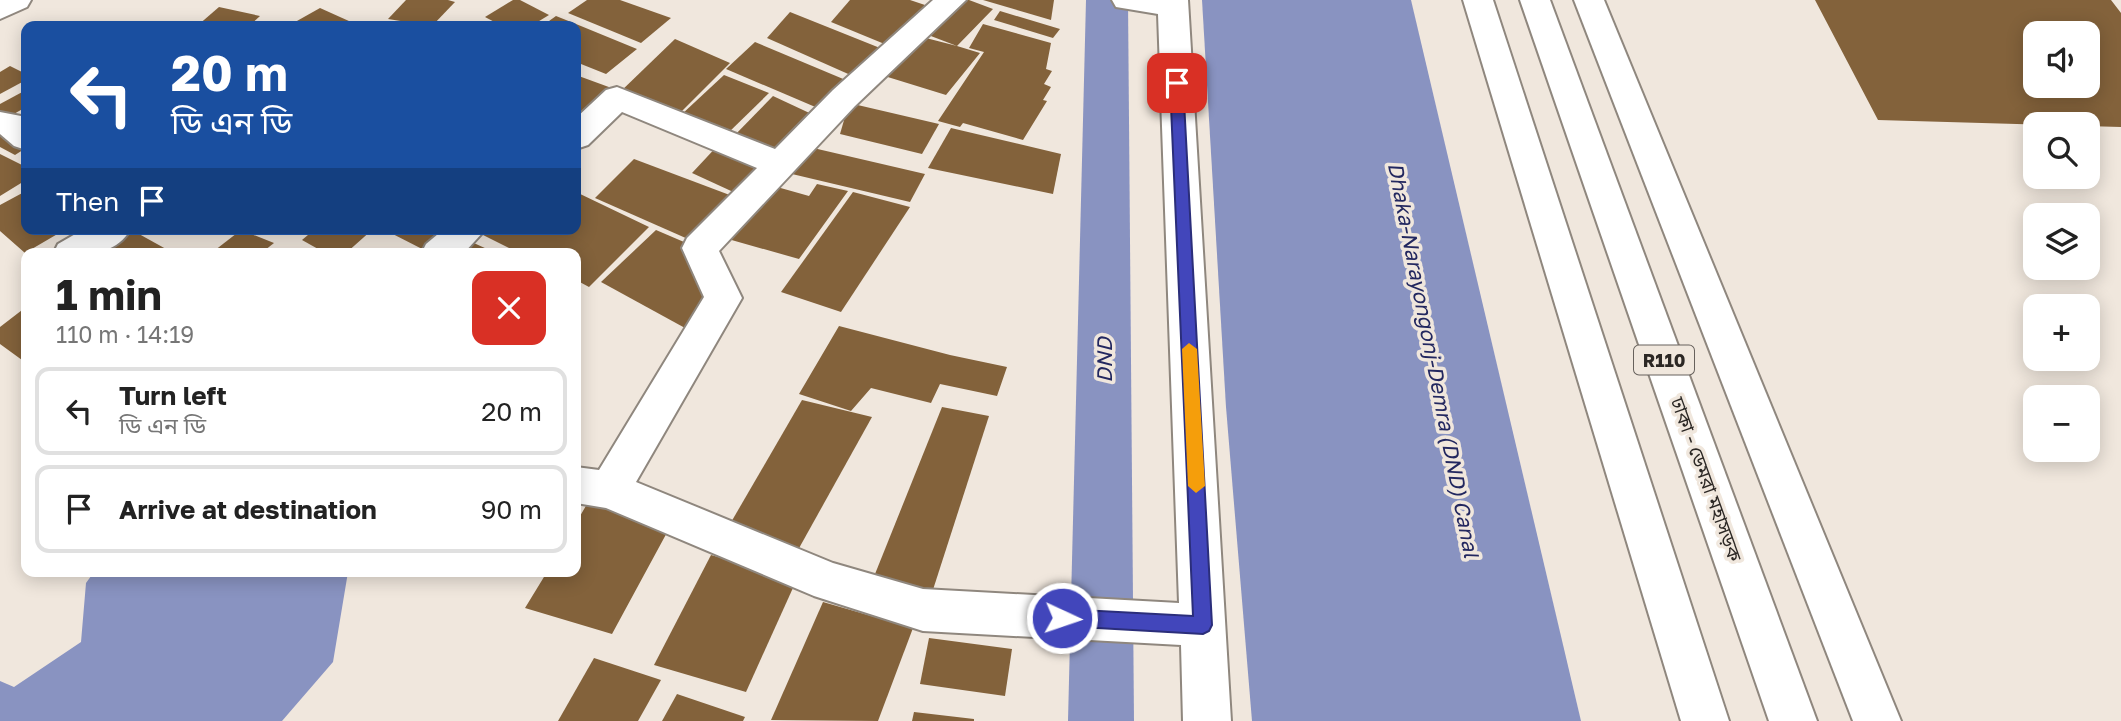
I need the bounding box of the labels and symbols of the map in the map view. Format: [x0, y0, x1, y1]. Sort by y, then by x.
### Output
pin [1147, 53, 1207, 113]
water label: Dhaka-Narayongonj-Demra (DND) Canal [1383, 160, 1485, 561]
water label: DND [1091, 336, 1117, 383]
road number: R110 [1634, 346, 1694, 374]
street label: ঢাকা - ডেমরা মহাসড়ক [1666, 393, 1748, 565]
position arrow [1025, 581, 1099, 655]

